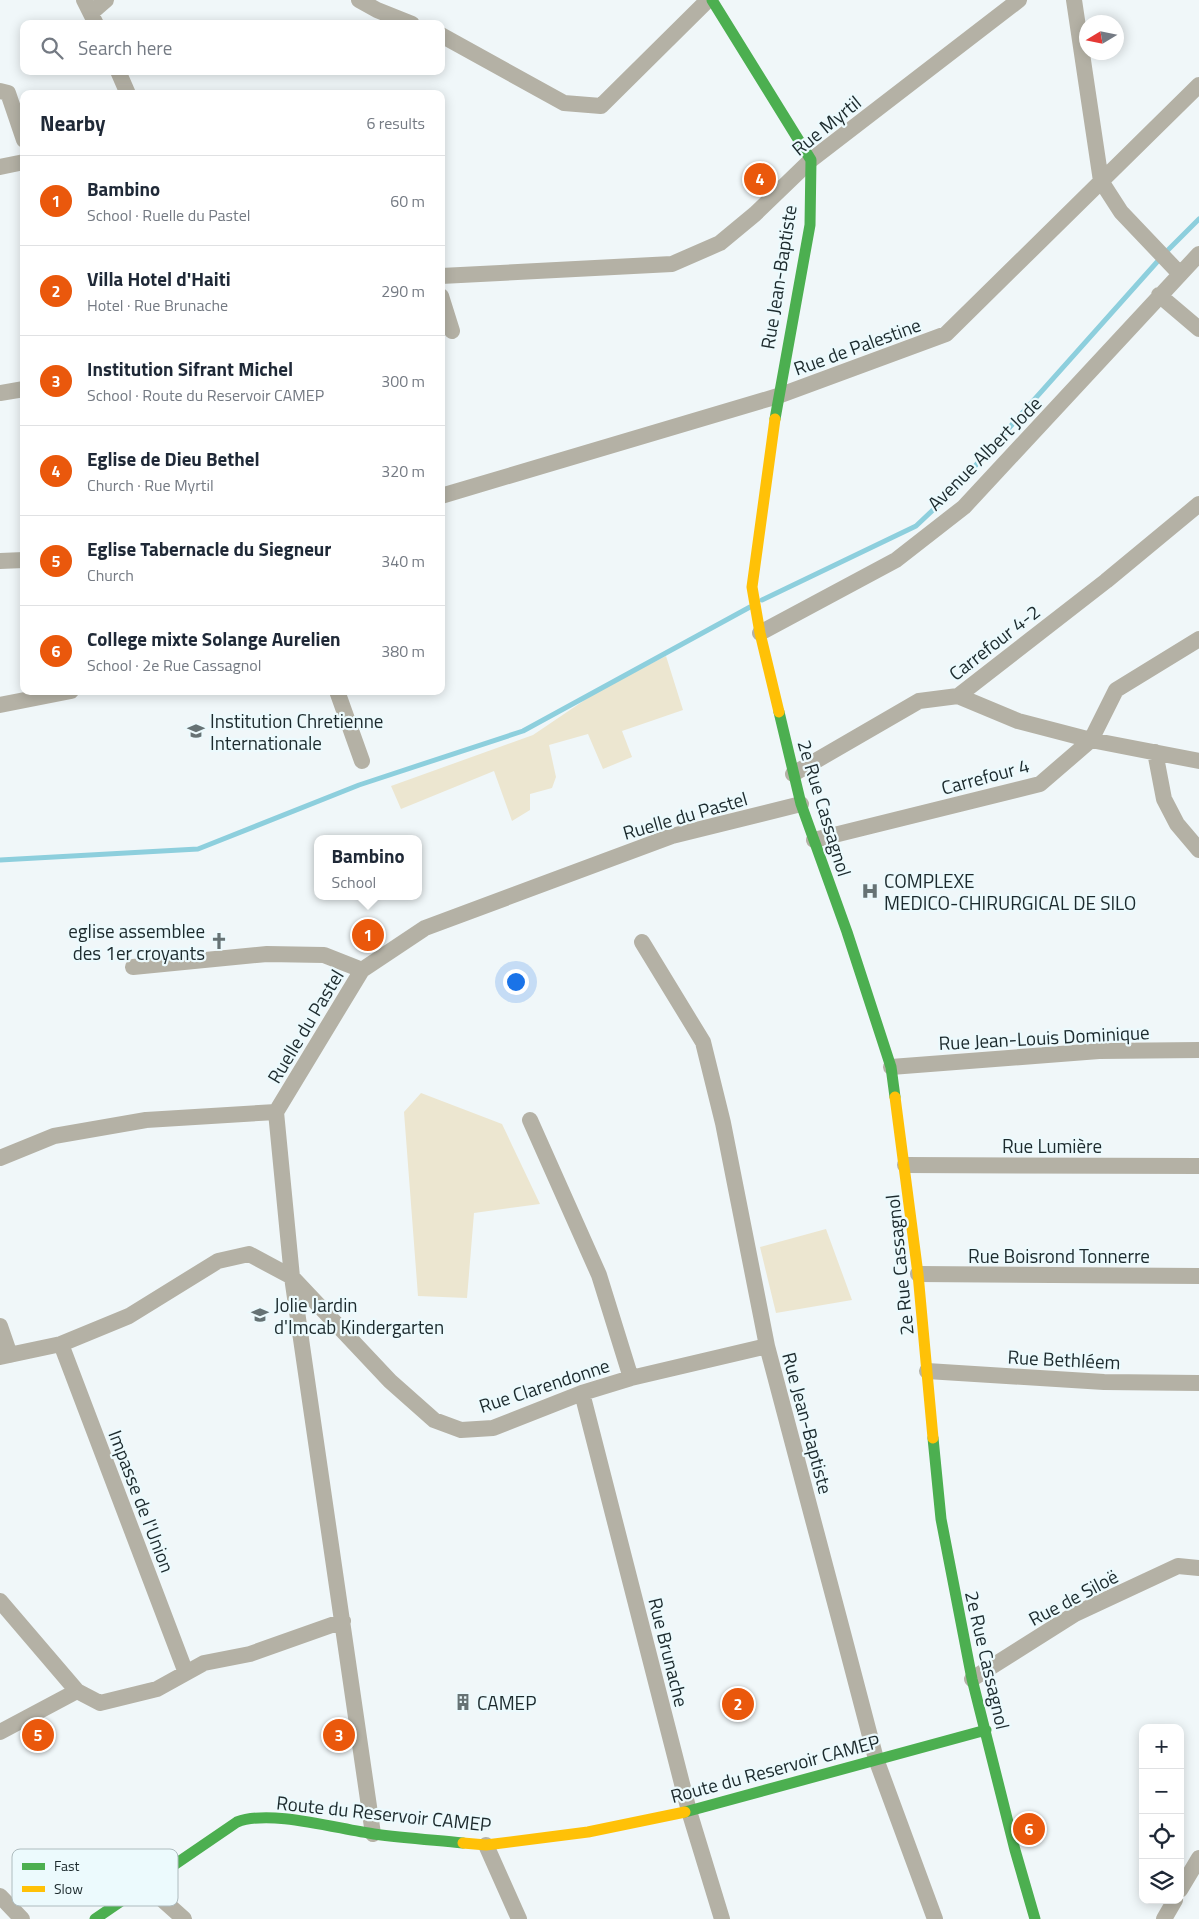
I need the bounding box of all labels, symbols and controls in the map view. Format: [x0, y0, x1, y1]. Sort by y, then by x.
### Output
north arrow [1079, 15, 1124, 60]
search box [20, 20, 445, 75]
text: Search here [78, 33, 172, 62]
icon: search [38, 34, 66, 62]
street label: Rue Myrtil [785, 88, 867, 162]
text: Nearby [40, 107, 105, 139]
text: 6 results [366, 111, 425, 135]
pin: 4 [744, 160, 776, 198]
text: Bambino [87, 174, 160, 203]
text: 1 [52, 189, 60, 213]
text: 60 m [390, 189, 425, 213]
text: School · Ruelle du Pastel [87, 203, 250, 227]
street label: Rue Jean-Baptiste [752, 203, 804, 351]
text: Villa Hotel d'Haiti [87, 264, 231, 293]
text: 2 [52, 279, 60, 303]
text: 290 m [381, 279, 425, 303]
text: Hotel · Rue Brunache [87, 293, 228, 317]
street label: Rue de Palestine [789, 310, 925, 382]
text: Institution Sifrant Michel [87, 354, 293, 383]
text: 3 [52, 369, 60, 393]
text: 300 m [381, 369, 425, 393]
text: School · Route du Reservoir CAMEP [87, 383, 324, 407]
street label: Avenue Albert Jode [920, 389, 1048, 517]
text: Eglise de Dieu Bethel [87, 444, 260, 473]
text: 4 [52, 459, 60, 483]
text: 320 m [381, 459, 425, 483]
text: Church · Rue Myrtil [87, 473, 214, 497]
text: Eglise Tabernacle du Siegneur [87, 534, 331, 563]
text: 5 [52, 549, 60, 573]
text: 340 m [381, 549, 425, 573]
text: Church [87, 563, 134, 587]
street label: Carrefour 4-2 [942, 597, 1046, 687]
text: College mixte Solange Aurelien [87, 624, 341, 653]
text: 6 [52, 639, 60, 663]
text: 380 m [381, 639, 425, 663]
text: School · 2e Rue Cassagnol [87, 653, 261, 677]
place label: Institution Chretienne Internationale [210, 706, 383, 757]
school or university icon: Institution Chretienne Internationale [186, 721, 206, 741]
street label: 2e Rue Cassagnol [790, 736, 860, 880]
street label: Carrefour 4 [938, 750, 1032, 802]
street label: Ruelle du Pastel [619, 783, 751, 847]
popup [314, 835, 422, 900]
text: Bambino [331, 841, 405, 870]
place label: COMPLEXE MEDICO-CHIRURGICAL DE SILO [884, 866, 1136, 917]
text: School [331, 870, 376, 894]
hospital icon: COMPLEXE MEDICO-CHIRURGICAL DE SILO [860, 881, 880, 901]
place label: eglise assemblee des 1er croyants [68, 916, 205, 967]
pin: 1 [352, 916, 384, 954]
church icon: eglise assemblee des 1er croyants [209, 931, 229, 951]
street label: Ruelle du Pastel [260, 964, 350, 1088]
your location [503, 969, 529, 995]
street label: Rue Jean-Louis Dominique [938, 1017, 1150, 1057]
street label: Rue Lumière [1002, 1131, 1102, 1160]
street label: 2e Rue Cassagnol [877, 1193, 921, 1337]
street label: Rue Boisrond Tonnerre [968, 1241, 1150, 1270]
place label: Jolie Jardin d'Imcab Kindergarten [274, 1290, 444, 1341]
school or university icon: Jolie Jardin d'Imcab Kindergarten [250, 1305, 270, 1325]
street label: Rue Bethléem [1007, 1342, 1121, 1376]
street label: Rue Jean-Baptiste [775, 1349, 841, 1497]
street label: Rue Clarendonne [475, 1350, 613, 1420]
street label: Impasse de l'Union [101, 1426, 183, 1576]
street label: Rue de Siloë [1023, 1561, 1123, 1633]
street label: 2e Rue Cassagnol [958, 1588, 1018, 1732]
street label: Rue Brunache [641, 1594, 697, 1710]
pin: 2 [722, 1685, 754, 1723]
place label: CAMEP [477, 1688, 536, 1717]
building icon: CAMEP [453, 1692, 473, 1712]
pin: 5 [22, 1716, 54, 1754]
pin: 3 [323, 1716, 355, 1754]
map controls [1139, 1724, 1184, 1904]
button: + [1139, 1724, 1184, 1769]
street label: Route du Reservoir CAMEP [667, 1726, 883, 1810]
button: − [1139, 1769, 1184, 1814]
street label: Route du Reservoir CAMEP [275, 1787, 493, 1839]
pin: 6 [1013, 1810, 1045, 1848]
button: locate [1139, 1814, 1184, 1859]
legend [12, 1849, 178, 1906]
text: Fast [54, 1855, 79, 1876]
button: layers [1139, 1859, 1184, 1904]
text: Slow [54, 1878, 83, 1899]

